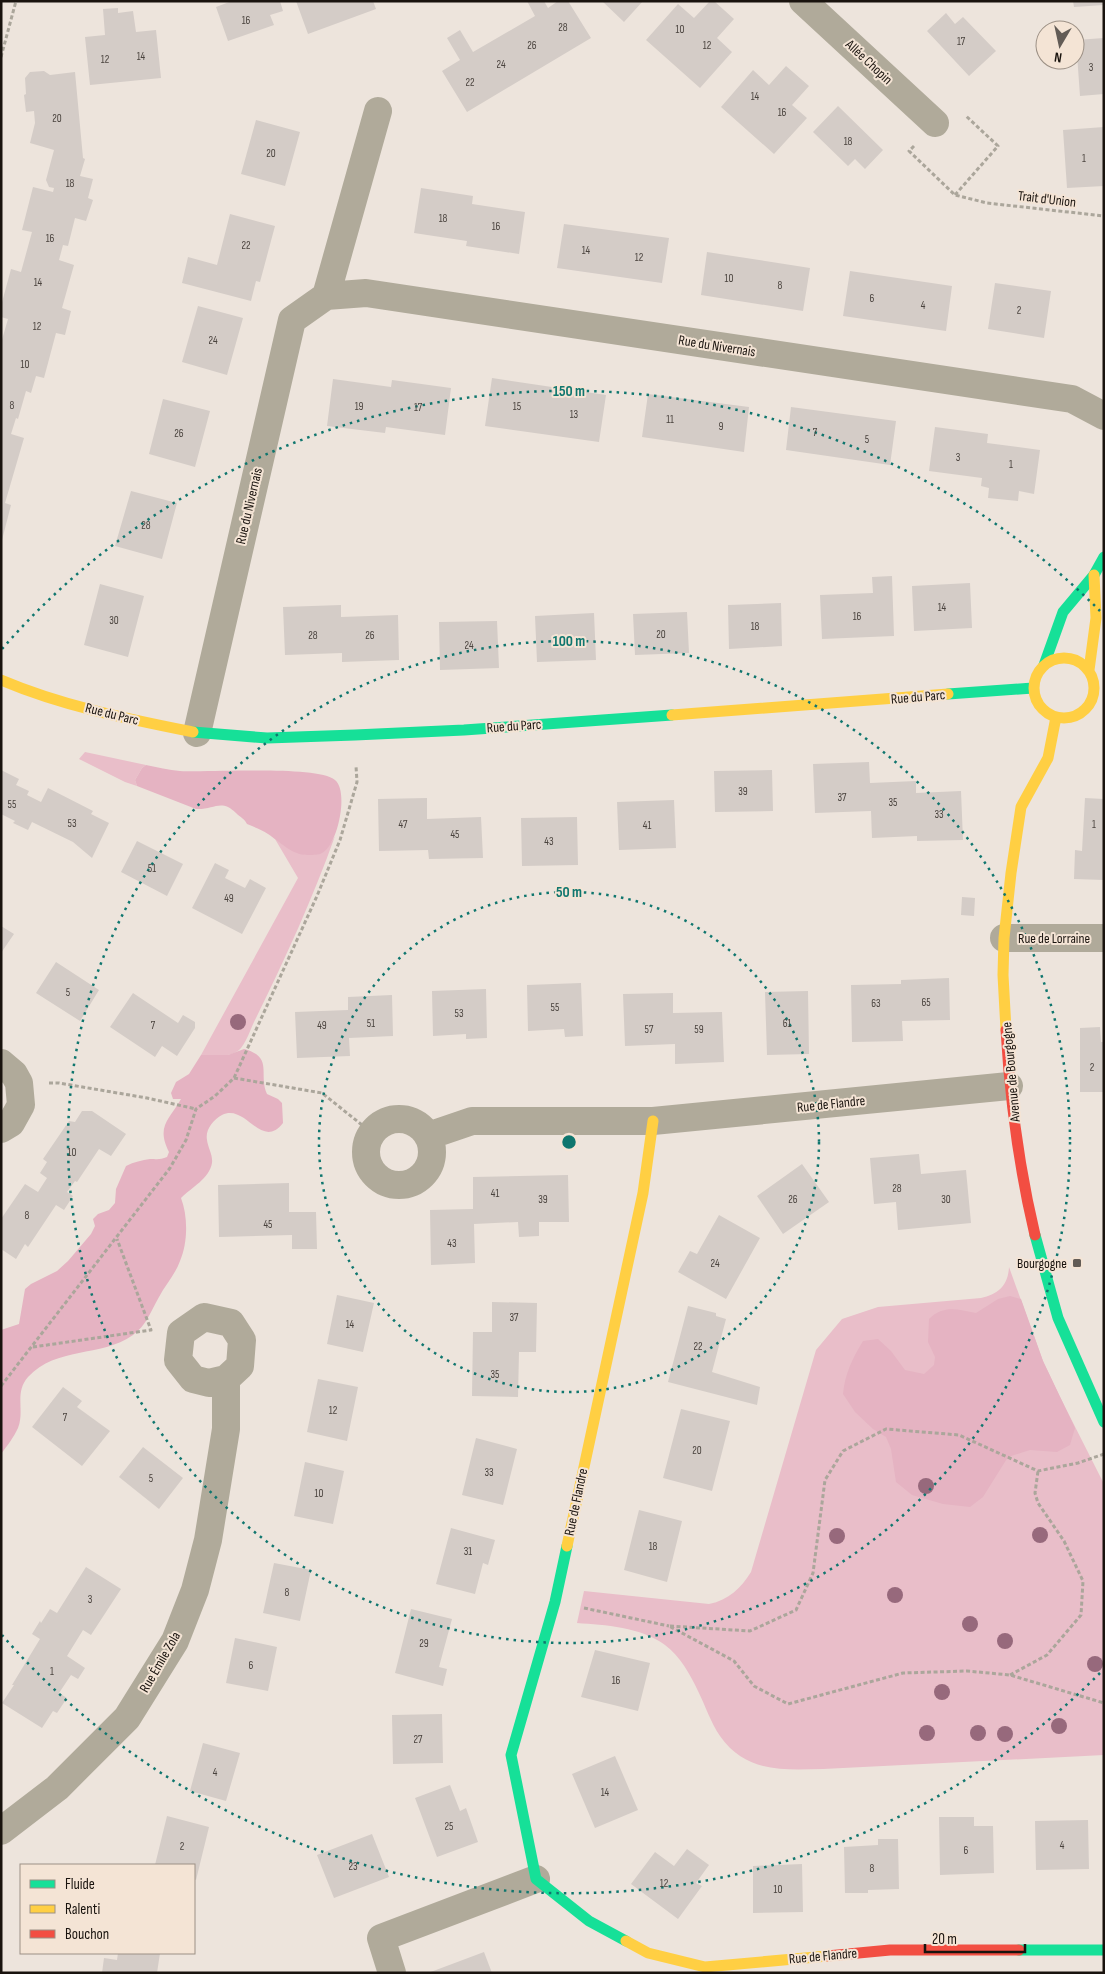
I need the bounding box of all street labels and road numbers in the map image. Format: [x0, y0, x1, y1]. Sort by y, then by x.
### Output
street label: Allée Chopin [841, 35, 896, 88]
street label: Trait d'Union [1017, 187, 1077, 211]
street label: Rue du Nivernais [677, 332, 757, 360]
street label: Rue du Nivernais [232, 466, 266, 546]
street label: Rue du Parc [890, 686, 946, 708]
street label: Rue du Parc [83, 699, 141, 729]
street label: Rue du Parc [486, 716, 542, 736]
street label: Rue de Lorraine [1018, 930, 1090, 947]
street label: Avenue de Bourgogne [998, 1021, 1024, 1124]
street label: Rue de Flandre [796, 1092, 866, 1116]
street label: Rue de Flandre [561, 1467, 591, 1537]
street label: Rue Émile Zola [136, 1629, 184, 1695]
street label: Rue de Flandre [788, 1945, 858, 1967]

